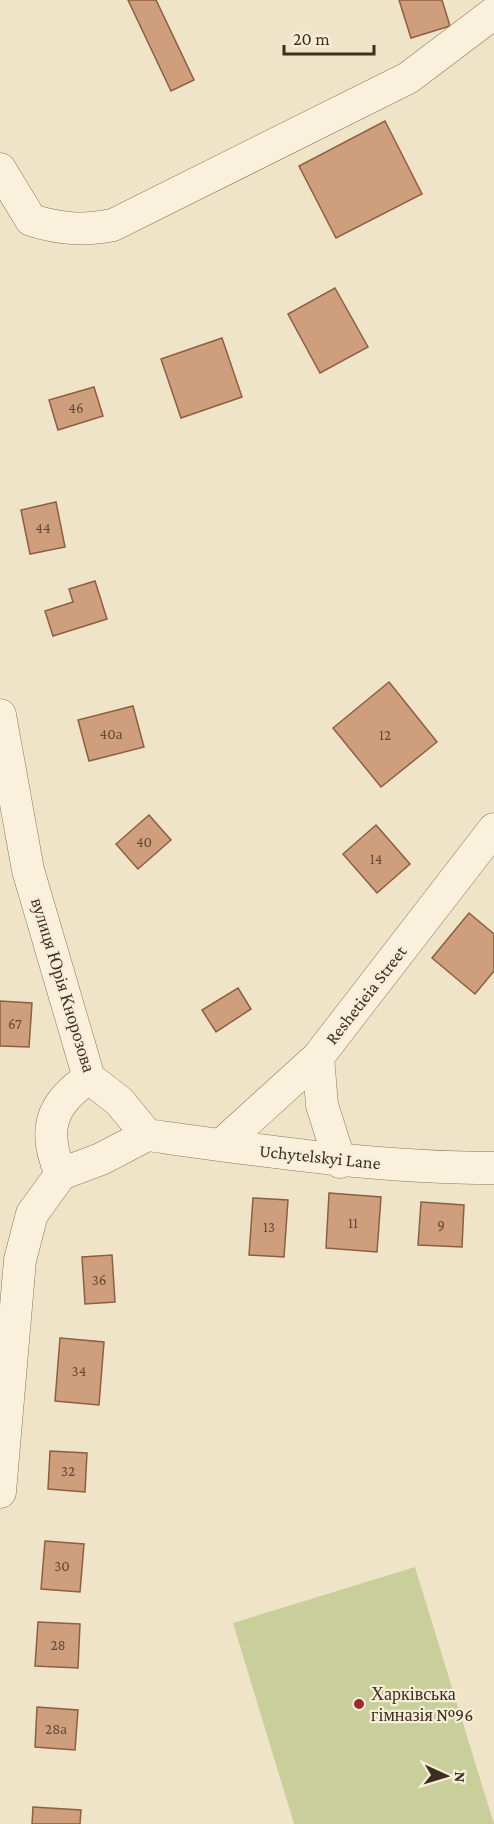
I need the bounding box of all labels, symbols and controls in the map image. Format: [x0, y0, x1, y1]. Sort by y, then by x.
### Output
scale bar [284, 18, 374, 56]
text: 20 m [293, 29, 330, 49]
house number: 46 [68, 400, 84, 416]
house number: 44 [35, 520, 51, 536]
house number: 40а [100, 726, 123, 742]
house number: 12 [379, 727, 391, 743]
house number: 40 [136, 834, 152, 850]
house number: 14 [370, 851, 382, 867]
street label: вулиця Юрія Кнорозова [27, 896, 99, 1075]
street label: Reshetieia Street [321, 941, 411, 1048]
house number: 67 [8, 1016, 22, 1032]
street label: Uchytelskyi Lane [258, 1141, 382, 1173]
house number: 11 [348, 1215, 358, 1231]
house number: 9 [437, 1217, 445, 1233]
house number: 13 [263, 1219, 275, 1235]
house number: 36 [92, 1272, 106, 1288]
house number: 34 [72, 1363, 86, 1379]
house number: 32 [61, 1463, 75, 1479]
house number: 30 [54, 1558, 70, 1574]
house number: 28 [50, 1637, 66, 1653]
place label: Харківська гімназія №96 [371, 1684, 473, 1725]
marker: Харківська гімназія №96 [352, 1697, 366, 1711]
house number: 28а [45, 1721, 67, 1737]
north arrow [416, 1746, 476, 1806]
text: N [452, 1771, 469, 1783]

